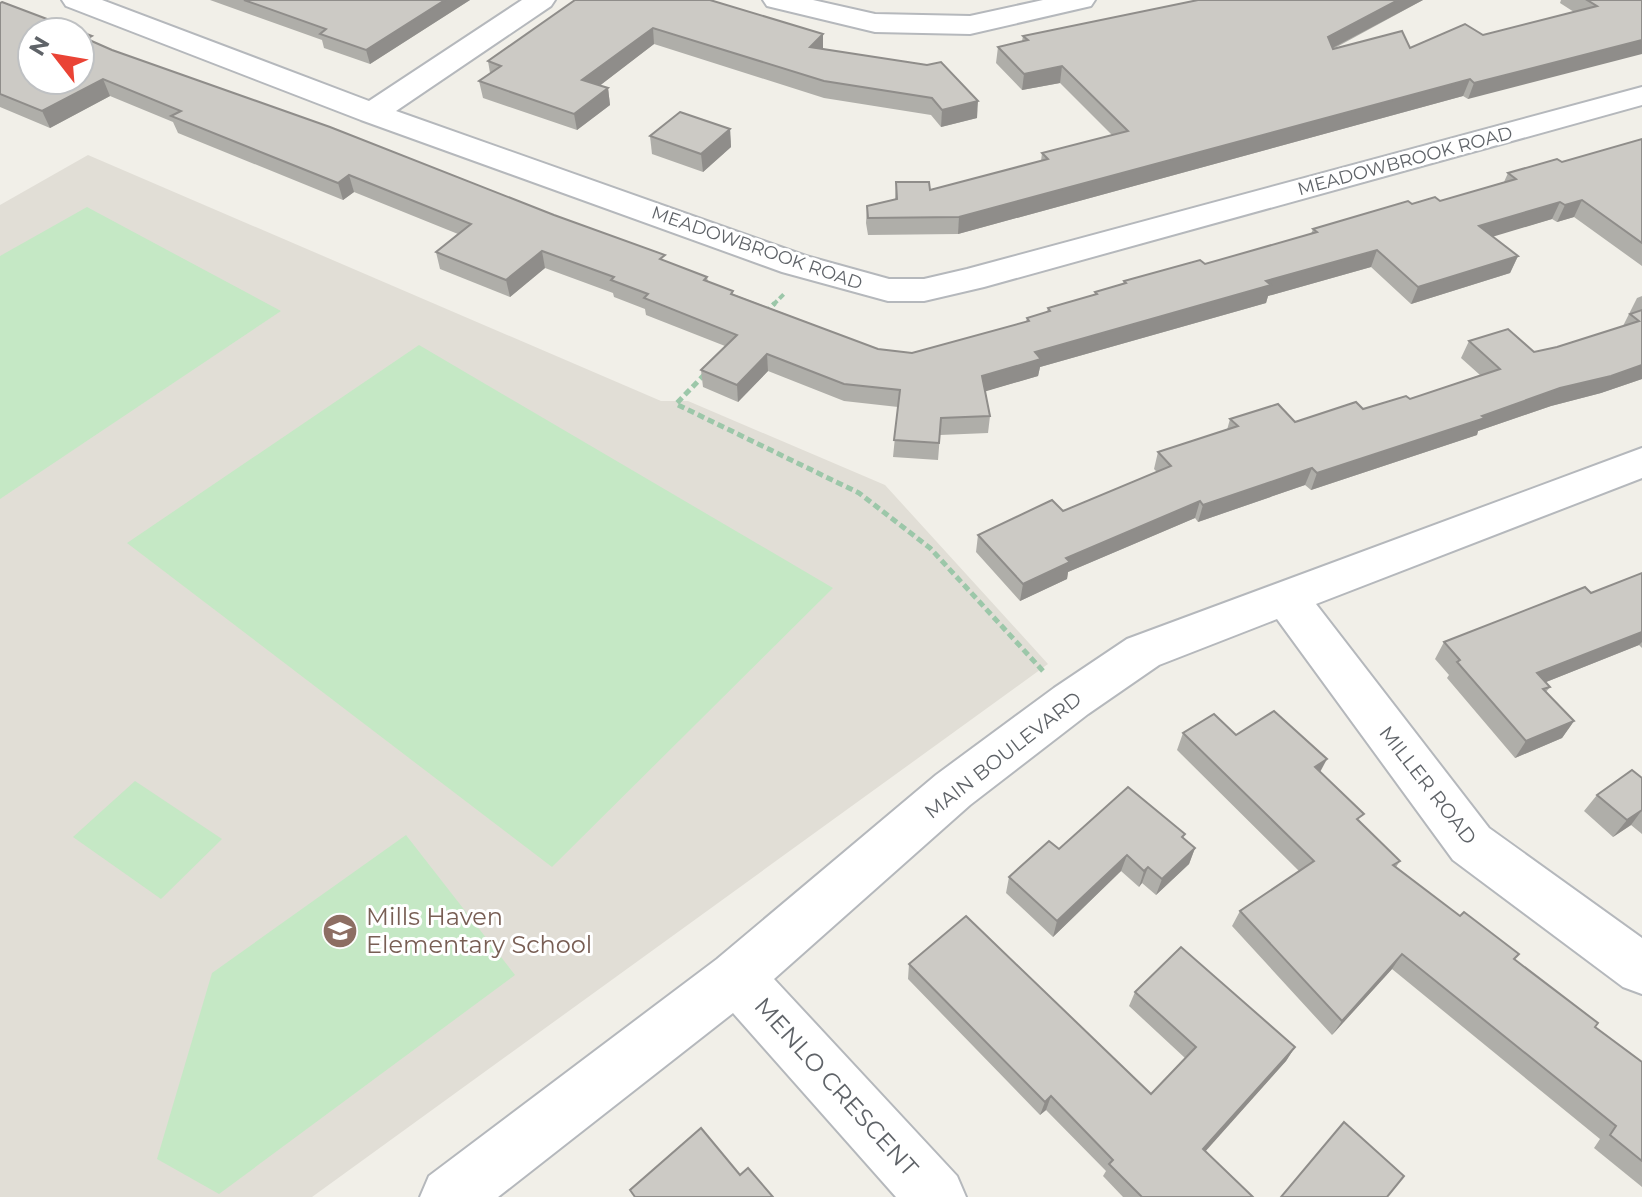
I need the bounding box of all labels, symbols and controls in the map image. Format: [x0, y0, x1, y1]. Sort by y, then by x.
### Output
north arrow [16, 16, 96, 96]
text: N [23, 31, 55, 61]
street label: MEADOWBROOK ROAD [1295, 122, 1515, 200]
street label: MEADOWBROOK ROAD [649, 202, 865, 294]
street label: MAIN BOULEVARD [920, 686, 1086, 824]
street label: MILLER ROAD [1374, 721, 1482, 849]
place label: Mills Haven Elementary School [366, 902, 592, 959]
school or university icon: Mills Haven Elementary School [321, 912, 359, 950]
street label: MENLO CRESCENT [749, 991, 924, 1182]

